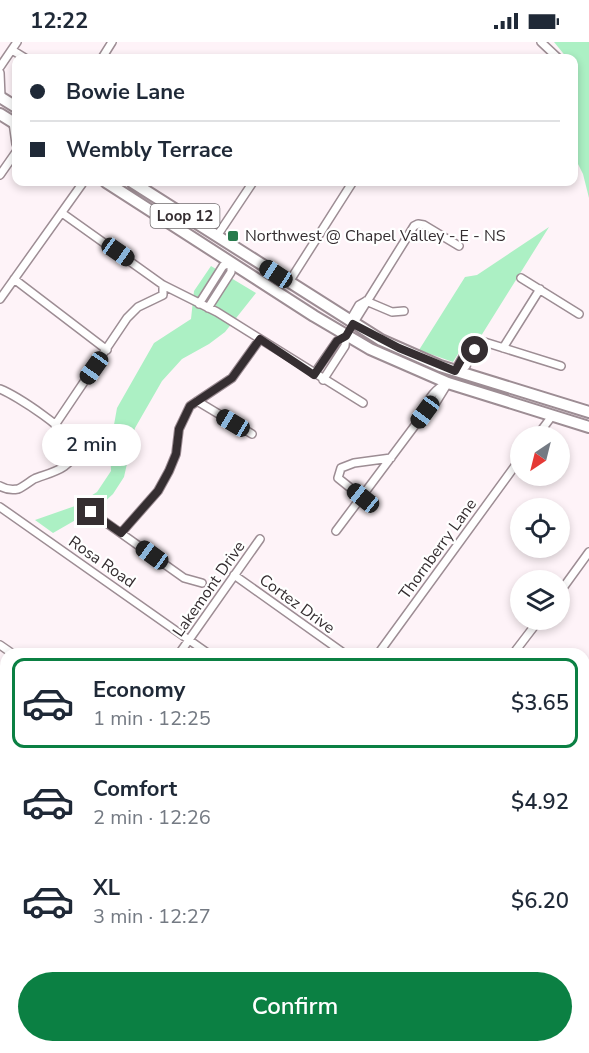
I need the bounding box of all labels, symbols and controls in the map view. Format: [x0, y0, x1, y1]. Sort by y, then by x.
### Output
text: 12:22 [30, 6, 88, 36]
text: Bowie Lane [66, 77, 185, 107]
text: Wembly Terrace [66, 135, 233, 165]
road number: Loop 12 [150, 204, 219, 228]
place label: Northwest @ Chapel Valley - E - NS [245, 225, 506, 247]
marker: Northwest @ Chapel Valley - E - NS [226, 229, 240, 243]
car [98, 234, 138, 270]
car [256, 257, 296, 291]
route start [461, 336, 488, 363]
car [76, 348, 112, 388]
car [407, 392, 443, 432]
car [213, 406, 253, 440]
callout: 2 min [42, 425, 140, 467]
north arrow [510, 426, 570, 486]
map controls [510, 426, 570, 630]
text: 2 min [66, 431, 117, 458]
car [343, 480, 383, 516]
street label: Thornberry Lane [394, 494, 482, 604]
route end [77, 498, 104, 525]
button: locate [510, 498, 570, 558]
street label: Rosa Road [64, 531, 140, 593]
street label: Lakemont Drive [168, 536, 250, 642]
car [132, 537, 172, 573]
street label: Cortez Drive [255, 569, 339, 639]
button: layers [510, 570, 570, 630]
text: Economy [93, 675, 185, 705]
icon: car [21, 676, 75, 730]
text: $3.65 [511, 688, 569, 718]
text: 1 min · 12:25 [93, 705, 211, 732]
text: Comfort [93, 774, 177, 804]
icon: car [21, 775, 75, 829]
text: $4.92 [511, 787, 569, 817]
text: 2 min · 12:26 [93, 804, 211, 831]
text: XL [93, 873, 120, 903]
icon: car [21, 874, 75, 928]
text: $6.20 [511, 886, 569, 916]
text: 3 min · 12:27 [93, 903, 211, 930]
button: Confirm [18, 972, 572, 1041]

